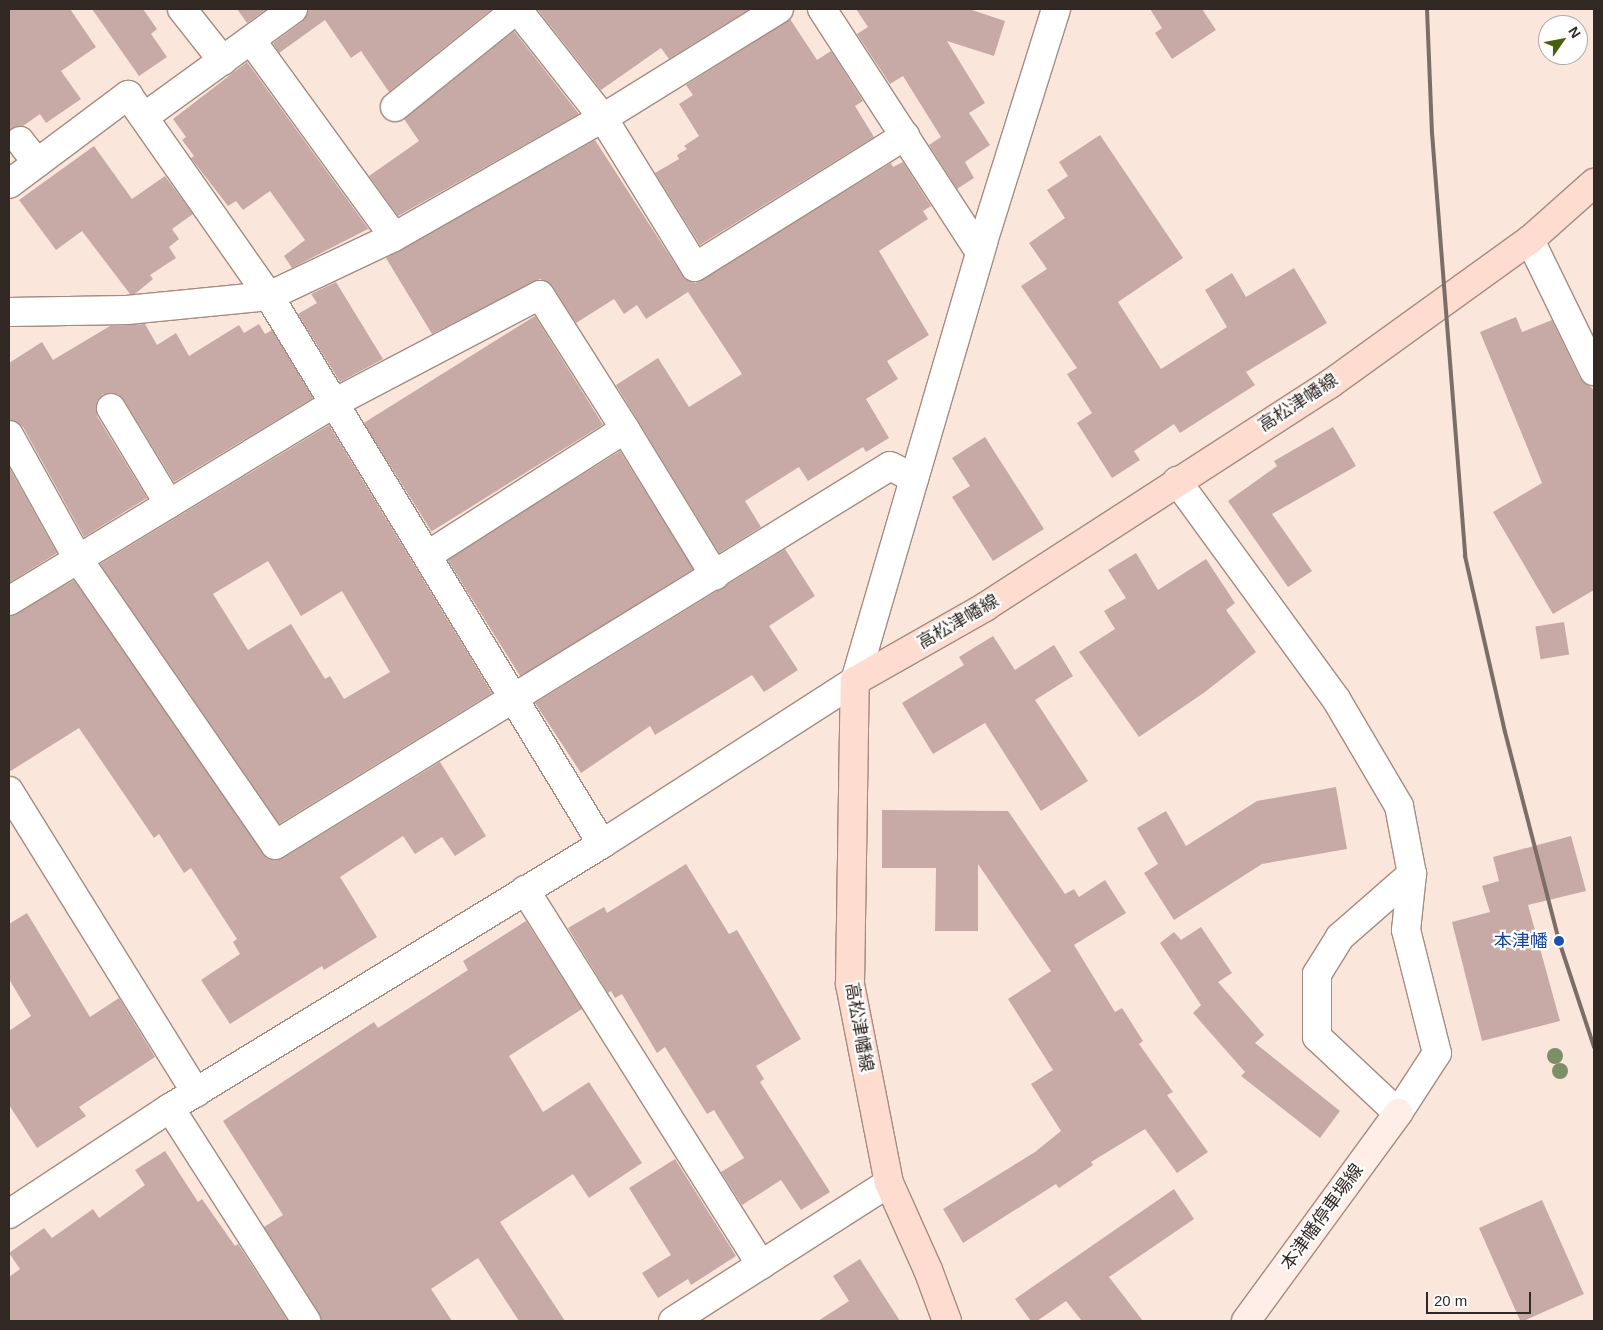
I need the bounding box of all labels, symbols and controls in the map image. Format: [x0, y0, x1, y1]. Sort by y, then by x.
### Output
north arrow [1538, 15, 1588, 65]
text: N [1565, 24, 1584, 41]
street label: 高松津幡線 [1254, 369, 1342, 437]
street label: 高松津幡線 [914, 590, 1002, 654]
place label: 本津幡 [1494, 930, 1548, 952]
marker: 本津幡 [1552, 934, 1566, 948]
street label: 高松津幡線 [841, 981, 877, 1073]
street label: 本津幡停車場線 [1276, 1160, 1368, 1274]
scale bar [1428, 1282, 1533, 1314]
text: 20 m [1434, 1292, 1467, 1309]

